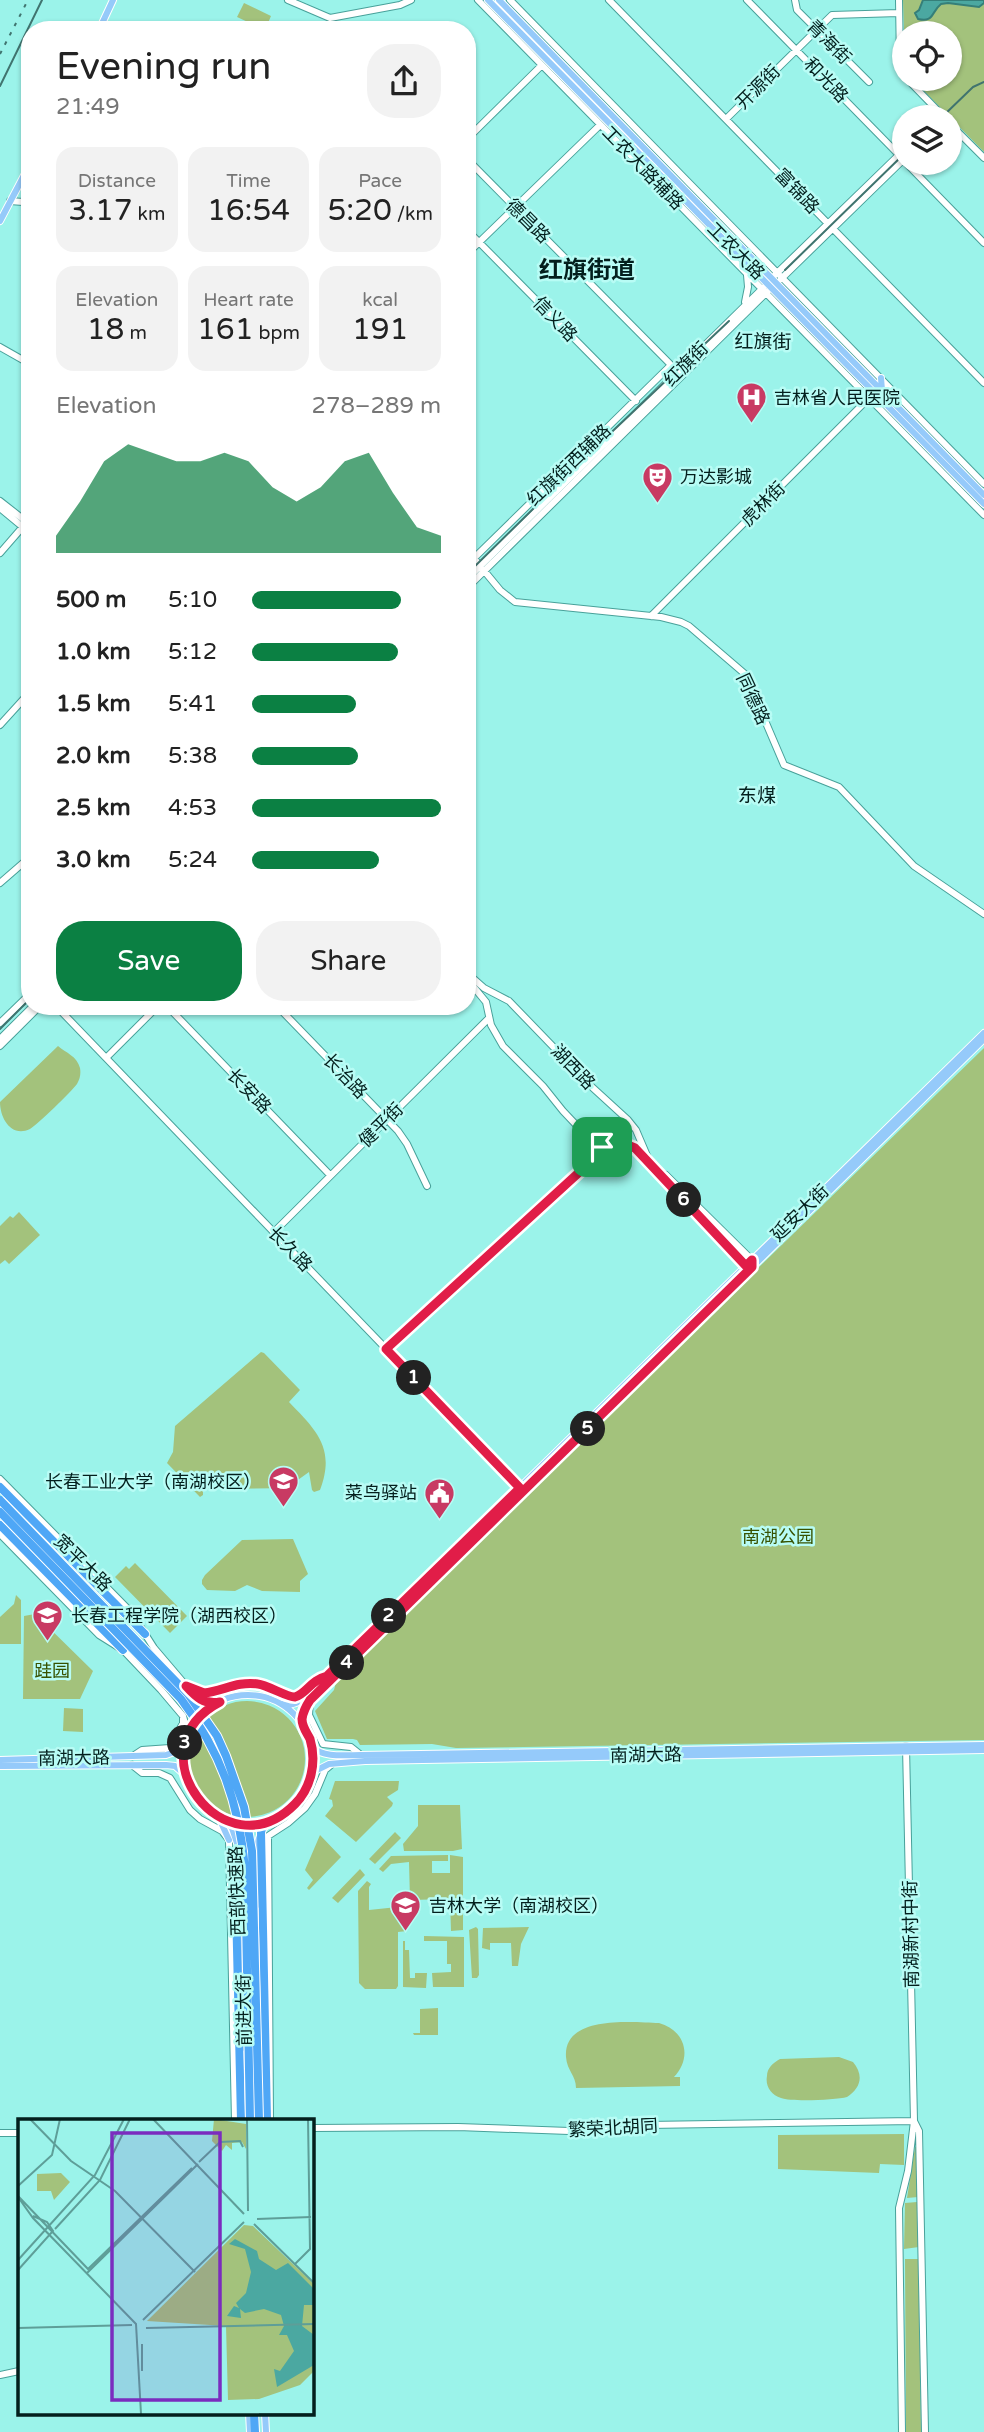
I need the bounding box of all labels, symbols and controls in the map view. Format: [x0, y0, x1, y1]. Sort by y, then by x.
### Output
street label: 青海街 [802, 15, 856, 69]
map controls [892, 21, 962, 175]
button: locate [892, 21, 962, 91]
text: Evening run [56, 44, 271, 90]
button: share [367, 44, 441, 118]
street label: 和光路 [799, 53, 853, 107]
street label: 开源街 [731, 60, 785, 114]
text: 21:49 [56, 93, 120, 121]
button: layers [892, 105, 962, 175]
street label: 工农大路辅路 [598, 122, 688, 214]
street label: 富锦路 [770, 164, 824, 218]
text: Distance [78, 170, 156, 192]
text: Time [226, 170, 271, 192]
text: Pace [358, 170, 402, 192]
text: 3.17 [68, 192, 133, 229]
text: 16:54 [207, 192, 290, 229]
text: 5:20 [327, 192, 392, 229]
street label: 德昌路 [501, 194, 555, 248]
text: km [133, 203, 165, 225]
text: /km [392, 203, 433, 225]
street label: 工农大路 [703, 218, 769, 284]
district label: 红旗街道 [539, 256, 635, 285]
text: Elevation [75, 289, 158, 311]
text: Heart rate [203, 289, 294, 311]
text: kcal [362, 289, 398, 311]
street label: 信义路 [528, 292, 582, 346]
text: 18 [87, 311, 124, 348]
text: 161 [197, 311, 254, 348]
text: 191 [352, 311, 408, 348]
text: m [124, 322, 147, 344]
text: bpm [254, 322, 300, 344]
district label: 红旗街 [734, 331, 792, 353]
street label: 红旗街 [659, 337, 713, 391]
hospital icon: 吉林省人民医院 [734, 381, 768, 425]
place label: 吉林省人民医院 [774, 387, 900, 409]
text: Elevation [56, 392, 157, 420]
text: 278–289 m [312, 392, 441, 420]
street label: 红旗街西辅路 [523, 420, 615, 510]
theatre icon: 万达影城 [640, 460, 674, 504]
place label: 万达影城 [680, 466, 752, 488]
street label: 虎林街 [736, 477, 790, 531]
text: 500 m [56, 586, 126, 614]
text: 5:10 [168, 586, 217, 614]
text: 1.0 km [56, 638, 131, 666]
text: 5:12 [168, 638, 217, 666]
street label: 同德路 [732, 670, 774, 728]
text: 1.5 km [56, 690, 131, 718]
text: 5:41 [168, 690, 217, 718]
text: 2.0 km [56, 742, 131, 770]
text: 5:38 [168, 742, 217, 770]
district label: 东煤 [738, 785, 776, 807]
text: 2.5 km [56, 794, 131, 822]
text: 4:53 [168, 794, 217, 822]
text: 3.0 km [56, 846, 131, 874]
text: 5:24 [168, 846, 217, 874]
button: Save [56, 921, 242, 1001]
button: Share [256, 921, 441, 1001]
street label: 湖西路 [546, 1040, 600, 1094]
street label: 长治路 [318, 1049, 372, 1103]
street label: 长安路 [222, 1064, 276, 1118]
street label: 健平街 [354, 1098, 408, 1152]
pin [572, 1117, 632, 1177]
icon: arrive [583, 1128, 621, 1166]
street label: 延安大街 [766, 1180, 834, 1246]
pin: 6 [666, 1182, 702, 1218]
text: 6 [678, 1188, 689, 1210]
street label: 长久路 [263, 1222, 317, 1276]
pin: 1 [396, 1360, 432, 1396]
text: 1 [408, 1366, 419, 1388]
pin: 5 [570, 1412, 606, 1446]
text: 5 [582, 1417, 593, 1439]
school or university icon: 长春工业大学（南湖校区） [267, 1465, 301, 1509]
place label: 长春工业大学（南湖校区） [45, 1471, 261, 1493]
public building icon: 菜鸟驿站 [423, 1476, 457, 1520]
place label: 菜鸟驿站 [345, 1482, 417, 1504]
park label: 南湖公园 [742, 1526, 814, 1548]
street label: 宽平大路 [50, 1530, 116, 1596]
pin: 2 [372, 1598, 406, 1634]
school or university icon: 长春工程学院（湖西校区） [31, 1599, 65, 1643]
text: 2 [383, 1604, 394, 1626]
place label: 长春工程学院（湖西校区） [71, 1605, 287, 1627]
pin: 4 [330, 1646, 364, 1680]
text: 4 [341, 1651, 352, 1673]
park label: 跬园 [34, 1660, 70, 1682]
pin: 3 [168, 1726, 202, 1760]
text: 3 [179, 1731, 190, 1753]
street label: 南湖大路 [610, 1743, 682, 1767]
street label: 南湖大路 [38, 1746, 110, 1770]
street label: 西部快速路 [224, 1846, 250, 1936]
street label: 南湖新村中街 [899, 1880, 923, 1988]
school or university icon: 吉林大学（南湖校区） [389, 1889, 423, 1933]
place label: 吉林大学（南湖校区） [429, 1895, 609, 1917]
street label: 前进大街 [232, 1974, 256, 2046]
street label: 繁荣北胡同 [567, 2115, 659, 2141]
inset map [18, 2119, 313, 2414]

